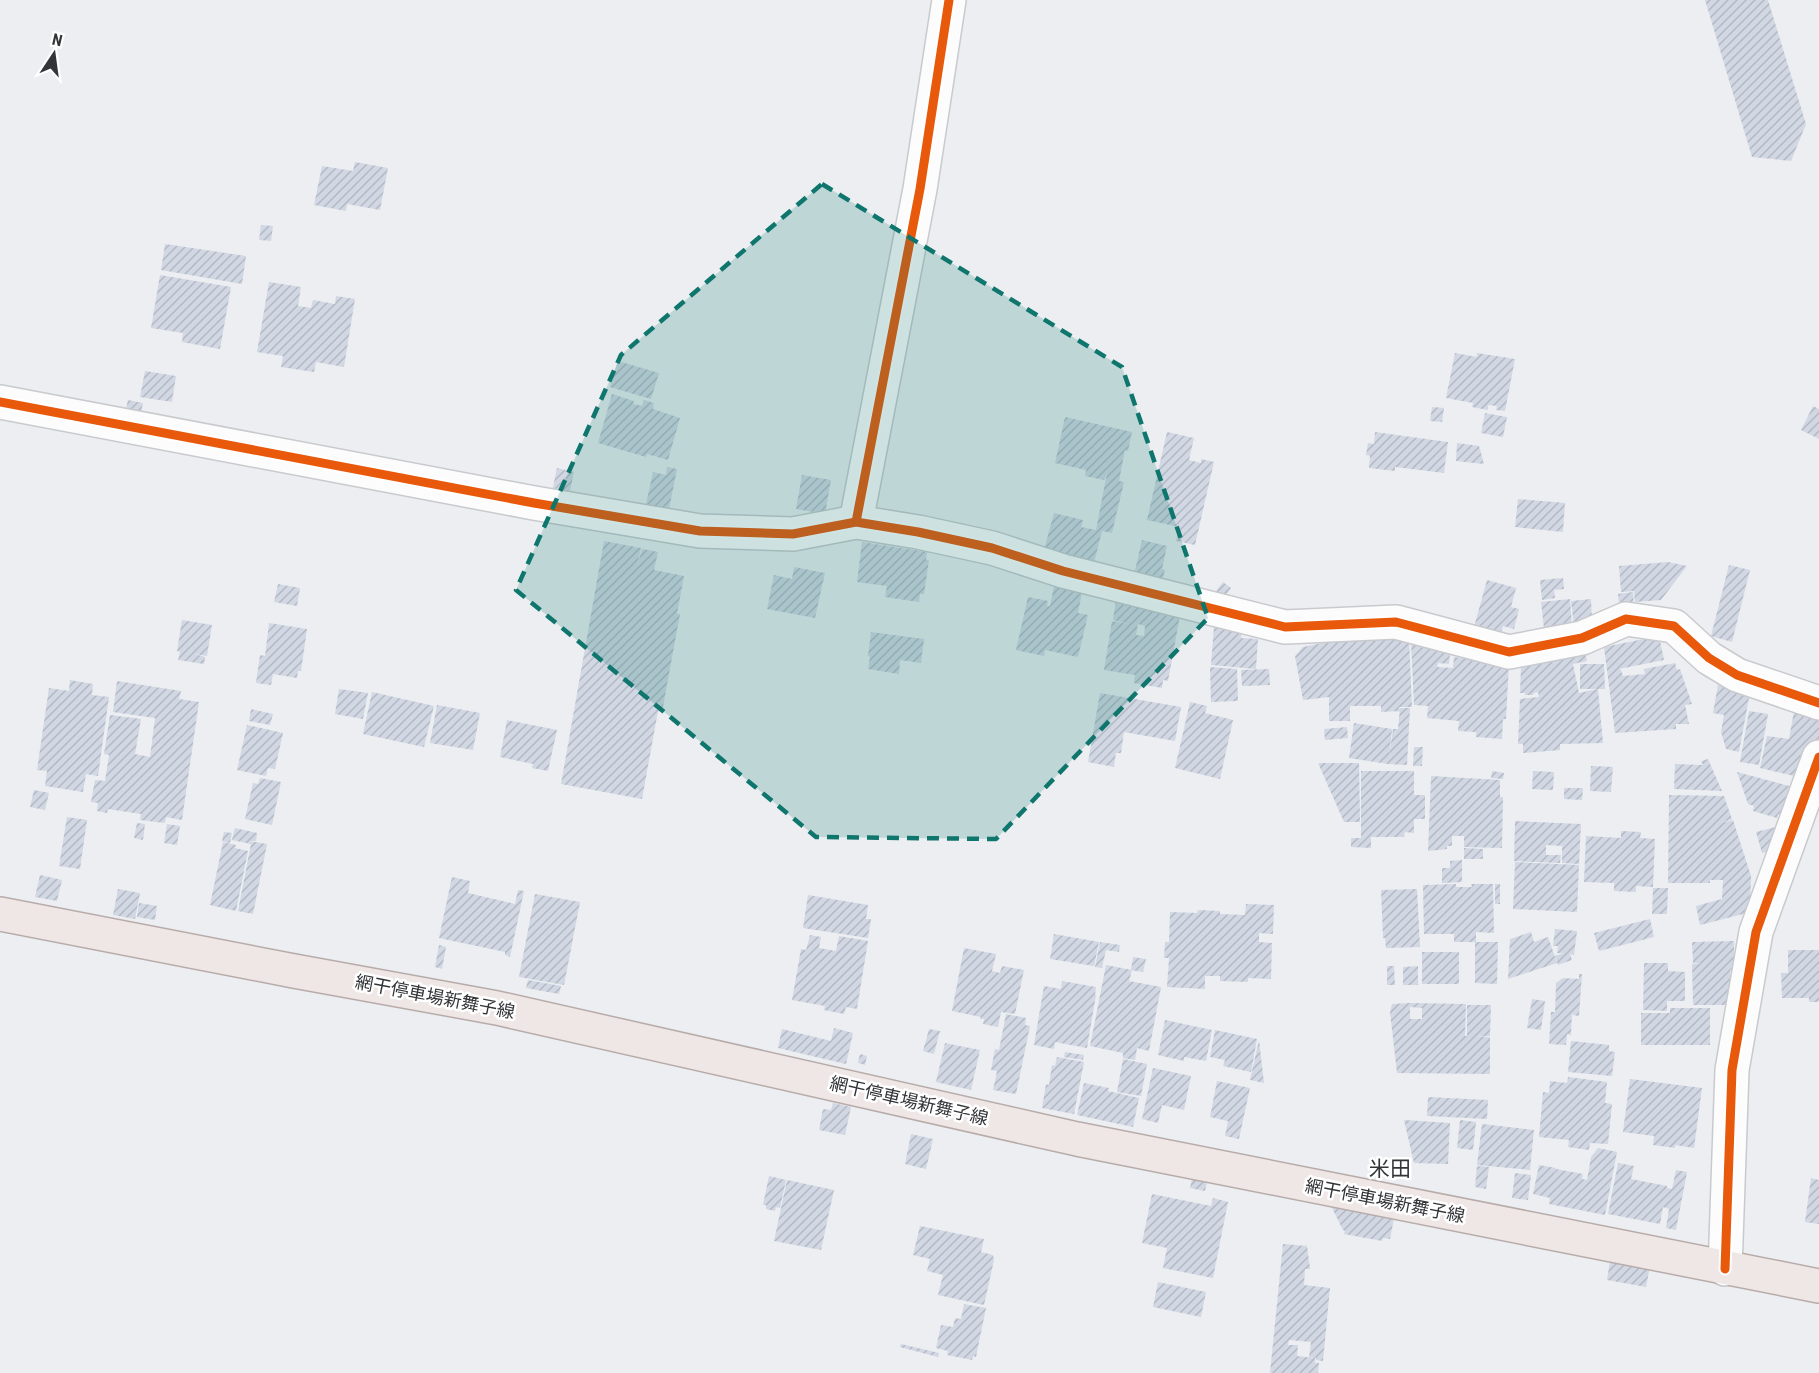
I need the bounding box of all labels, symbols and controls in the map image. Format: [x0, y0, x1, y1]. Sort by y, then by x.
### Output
north arrow [24, 24, 84, 84]
text: N [50, 30, 64, 50]
street label: 網干停車場新舞子線 [354, 971, 517, 1022]
street label: 網干停車場新舞子線 [828, 1072, 990, 1129]
district label: 米田 [1369, 1157, 1411, 1181]
street label: 網干停車場新舞子線 [1304, 1175, 1467, 1226]

